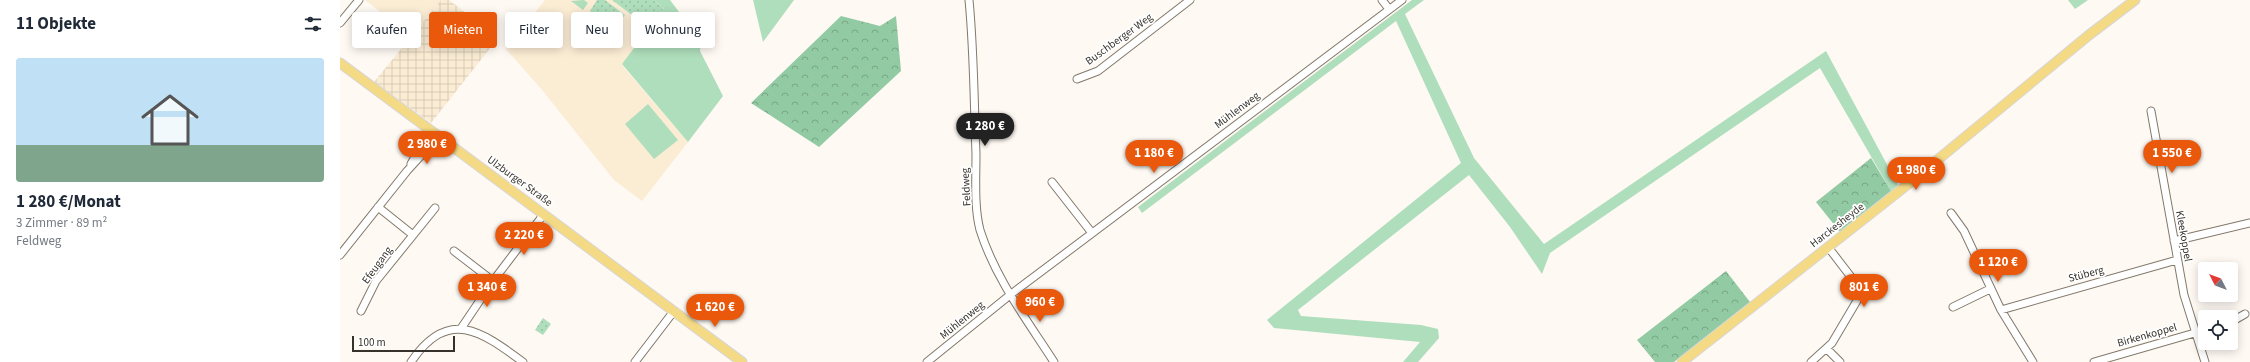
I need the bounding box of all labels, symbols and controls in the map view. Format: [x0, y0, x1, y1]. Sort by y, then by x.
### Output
street label: Buschberger Weg [1082, 9, 1156, 68]
text: 11 Objekte [16, 12, 96, 36]
chip: Kaufen [352, 12, 421, 48]
chip: Mieten [429, 12, 497, 48]
chip: Filter [505, 12, 563, 48]
chip: Neu [571, 12, 623, 48]
chip: Wohnung [631, 12, 715, 48]
icon: filters [302, 13, 324, 35]
icon: home [134, 84, 206, 156]
street label: Mühlenweg [1211, 88, 1263, 132]
pin: 1 280 € [948, 113, 1022, 147]
text: 1 280 € [965, 117, 1005, 135]
pin: 2 980 € [390, 131, 464, 165]
text: 2 980 € [407, 135, 447, 153]
pin: 1 180 € [1117, 140, 1191, 174]
pin: 1 550 € [2135, 140, 2209, 174]
text: 1 180 € [1134, 144, 1174, 162]
text: 1 550 € [2152, 144, 2192, 162]
street label: Ulzburger Straße [484, 152, 556, 210]
pin: 1 980 € [1879, 157, 1953, 191]
text: 1 980 € [1896, 161, 1936, 179]
street label: Feldweg [957, 167, 974, 207]
text: 1 280 €/Monat [16, 190, 121, 214]
street label: Harckesheyde [1807, 199, 1868, 251]
street label: Kleekoppel [2172, 209, 2196, 263]
text: 3 Zimmer · 89 m² [16, 214, 107, 232]
pin: 2 220 € [487, 222, 561, 256]
text: 2 220 € [504, 226, 544, 244]
text: Feldweg [16, 232, 61, 250]
street label: Efeugang [358, 243, 396, 287]
pin: 1 120 € [1961, 249, 2035, 283]
text: 1 120 € [1978, 253, 2018, 271]
street label: Stüberg [2067, 262, 2106, 286]
north arrow [2198, 262, 2238, 302]
map controls [2198, 262, 2238, 350]
pin: 1 340 € [450, 274, 524, 308]
pin: 801 € [1836, 274, 1892, 308]
text: 1 340 € [467, 278, 507, 296]
text: 801 € [1849, 278, 1879, 296]
pin: 960 € [1012, 289, 1068, 323]
text: 960 € [1025, 293, 1055, 311]
pin: 1 620 € [678, 294, 752, 328]
street label: Mühlenweg [937, 297, 988, 343]
text: 1 620 € [695, 298, 735, 316]
button: locate [2198, 310, 2238, 350]
street label: Birkenkoppel [2115, 319, 2179, 351]
scale bar [352, 334, 455, 353]
text: 100 m [358, 335, 386, 350]

